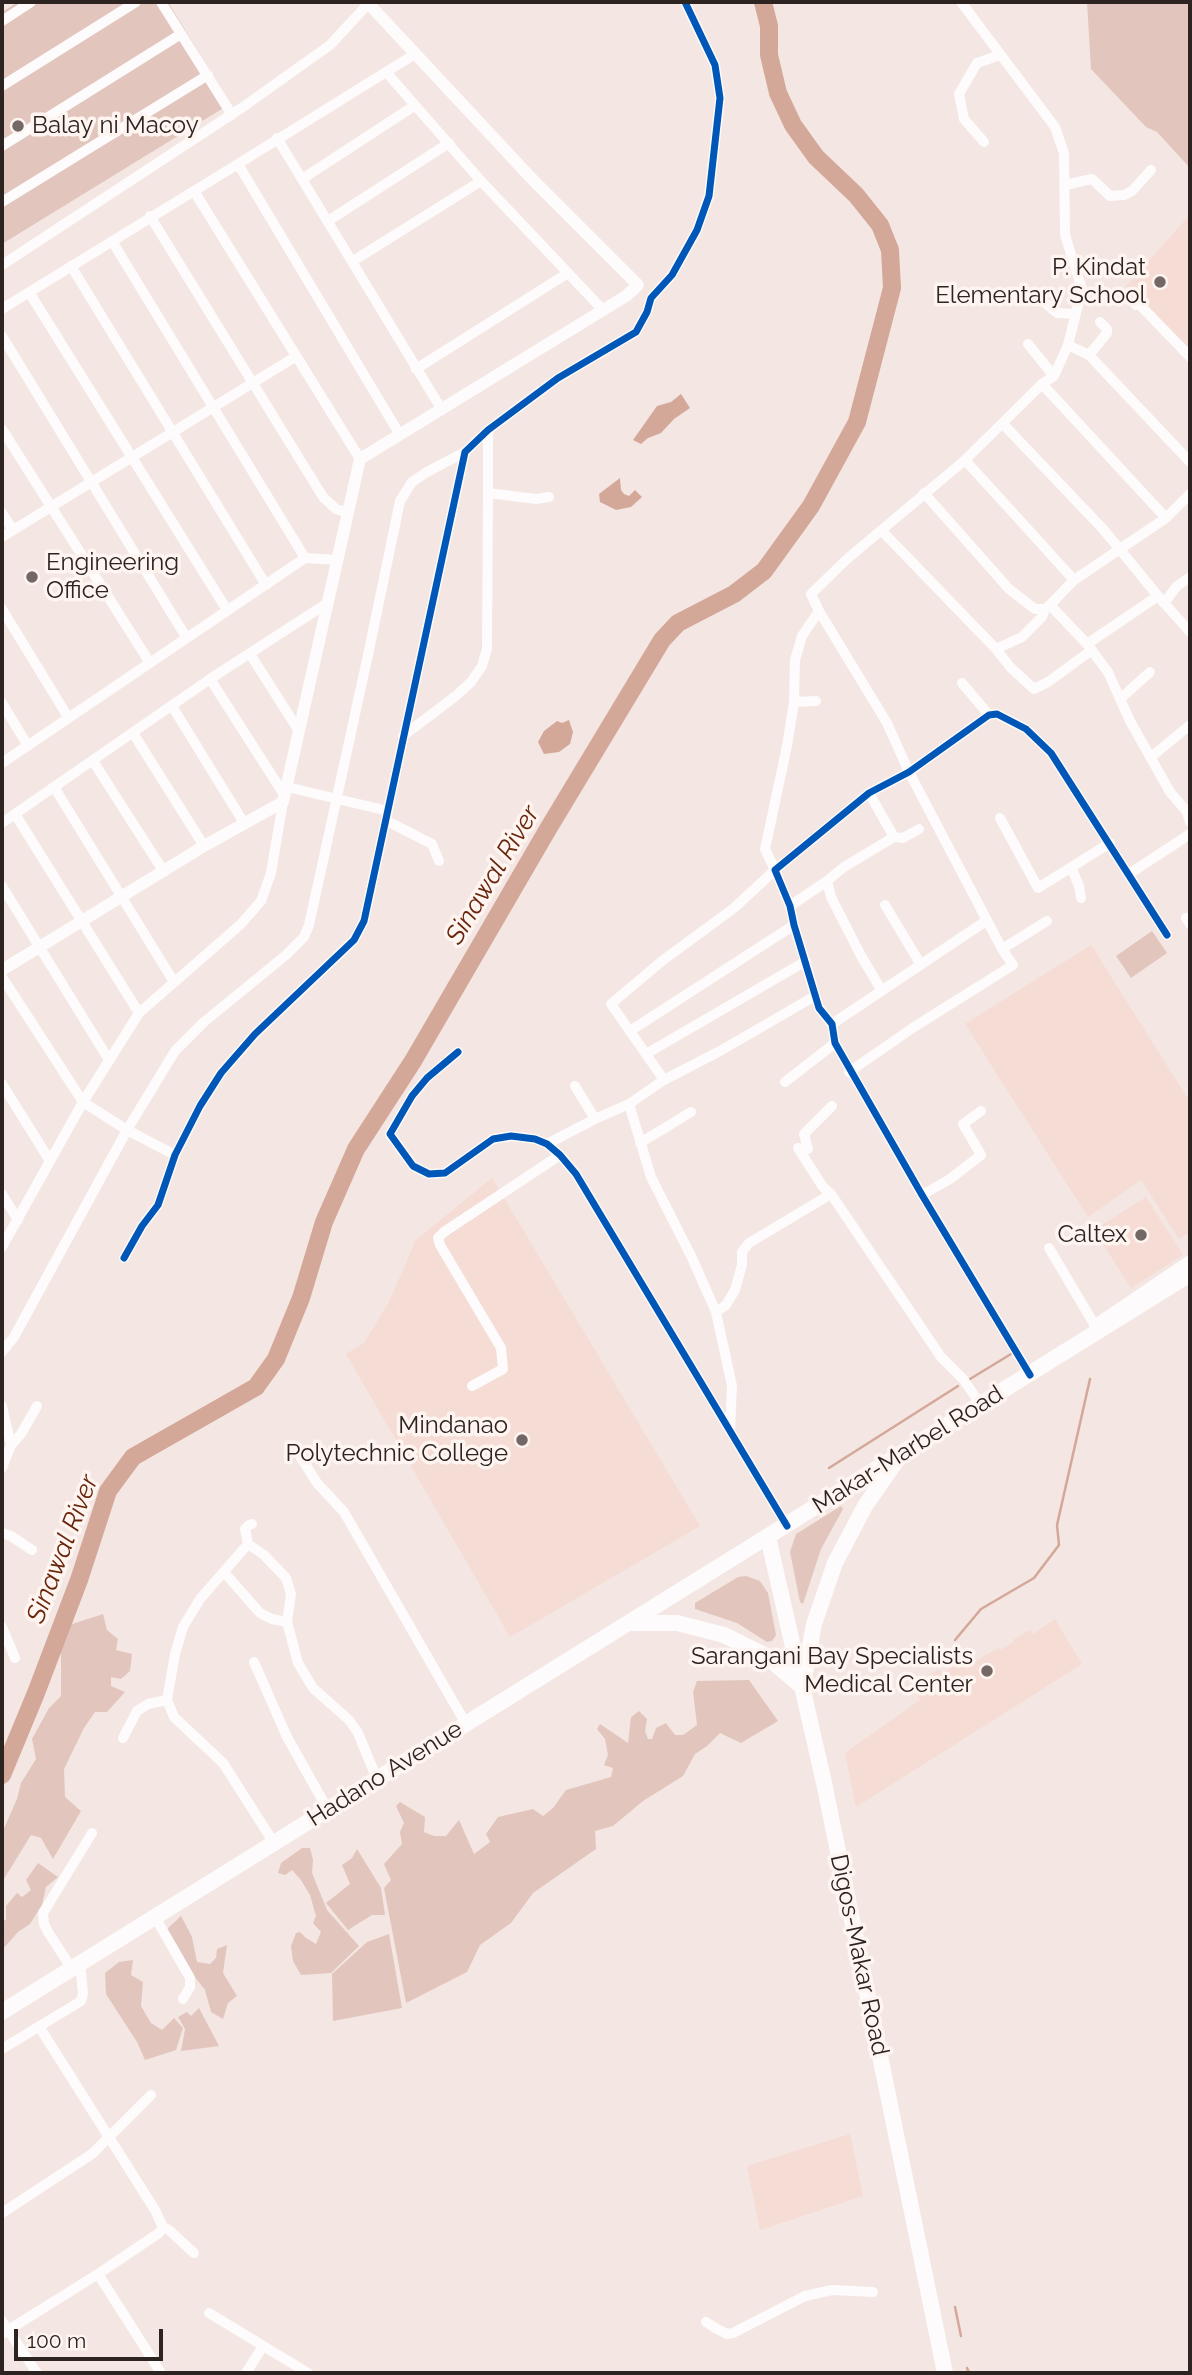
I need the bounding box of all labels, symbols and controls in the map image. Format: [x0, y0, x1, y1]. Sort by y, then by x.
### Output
place label: Balay ni Macoy [32, 112, 199, 140]
marker: Balay ni Macoy [10, 118, 26, 134]
place label: P. Kindat Elementary School [935, 254, 1146, 310]
marker: P. Kindat Elementary School [1152, 274, 1168, 290]
place label: Engineering Office [46, 549, 179, 605]
marker: Engineering Office [24, 569, 40, 585]
water label: Sinawal River [439, 800, 547, 950]
place label: Caltex [1057, 1221, 1127, 1249]
marker: Caltex [1133, 1227, 1149, 1243]
street label: Makar-Marbel Road [808, 1380, 1008, 1520]
place label: Mindanao Polytechnic College [285, 1412, 508, 1468]
marker: Mindanao Polytechnic College [514, 1432, 530, 1448]
water label: Sinawal River [20, 1470, 106, 1628]
place label: Sarangani Bay Specialists Medical Center [691, 1643, 973, 1699]
marker: Sarangani Bay Specialists Medical Center [979, 1663, 995, 1679]
street label: Hadano Avenue [302, 1715, 468, 1833]
street label: Digos-Makar Road [824, 1852, 894, 2058]
scale bar [18, 2316, 166, 2360]
text: 100 m [27, 2328, 86, 2353]

